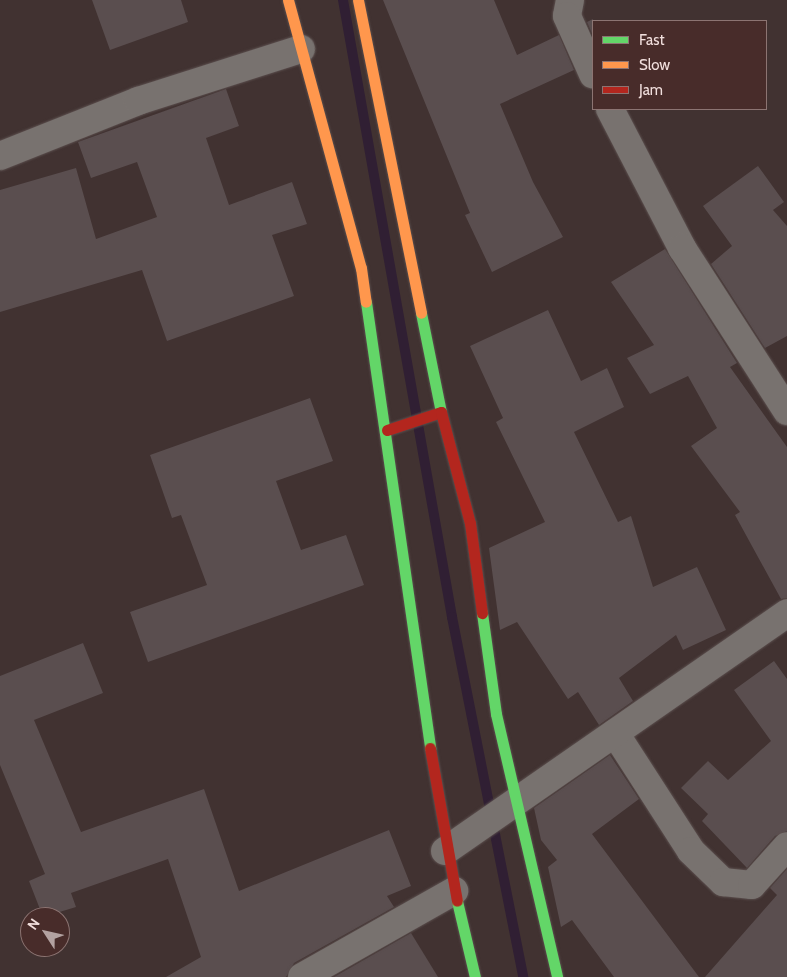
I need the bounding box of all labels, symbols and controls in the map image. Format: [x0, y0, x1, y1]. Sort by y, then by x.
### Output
legend [592, 20, 767, 110]
text: Fast [639, 31, 664, 49]
text: Slow [639, 56, 670, 74]
text: Jam [639, 81, 663, 99]
north arrow [20, 907, 70, 957]
text: N [23, 915, 44, 933]

